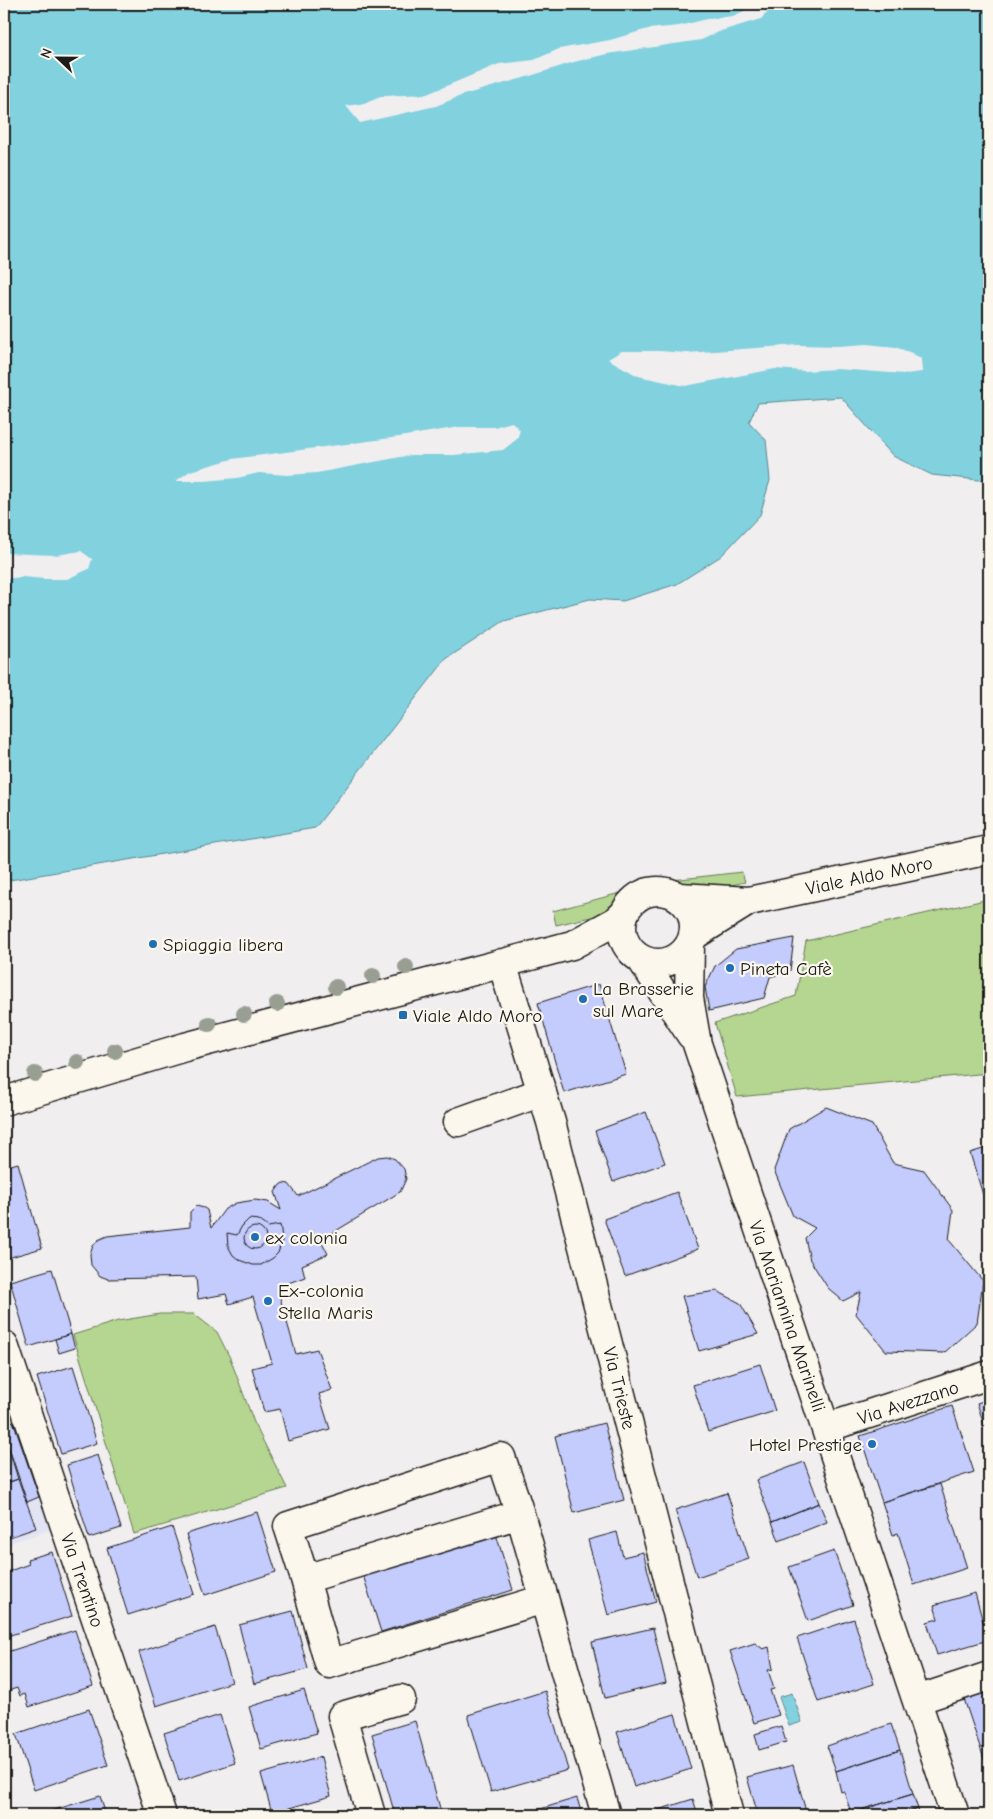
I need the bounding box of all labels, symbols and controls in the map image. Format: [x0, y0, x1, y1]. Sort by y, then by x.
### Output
north arrow [32, 32, 82, 82]
text: N [37, 46, 56, 61]
street label: Viale Aldo Moro [804, 852, 935, 900]
place label: Spiaggia libera [163, 934, 283, 956]
marker: Spiaggia libera [147, 938, 159, 950]
place label: Pineta Cafè [740, 958, 832, 980]
marker: Pineta Cafè [724, 962, 736, 974]
place label: La Brasserie sul Mare [593, 978, 694, 1022]
marker: La Brasserie sul Mare [577, 993, 589, 1005]
place label: Viale Aldo Moro [413, 1005, 542, 1027]
marker: Viale Aldo Moro [397, 1009, 409, 1021]
street label: Via Mariannina Marinelli [744, 1218, 830, 1415]
place label: ex colonia [265, 1227, 348, 1249]
marker: ex colonia [249, 1231, 261, 1243]
place label: Ex-colonia Stella Maris [278, 1280, 373, 1324]
marker: Ex-colonia Stella Maris [262, 1295, 274, 1307]
street label: Via Trieste [598, 1345, 640, 1432]
street label: Via Avezzano [855, 1376, 962, 1430]
place label: Hotel Prestige [749, 1434, 862, 1456]
marker: Hotel Prestige [866, 1438, 878, 1450]
street label: Via Trentino [56, 1530, 108, 1630]

